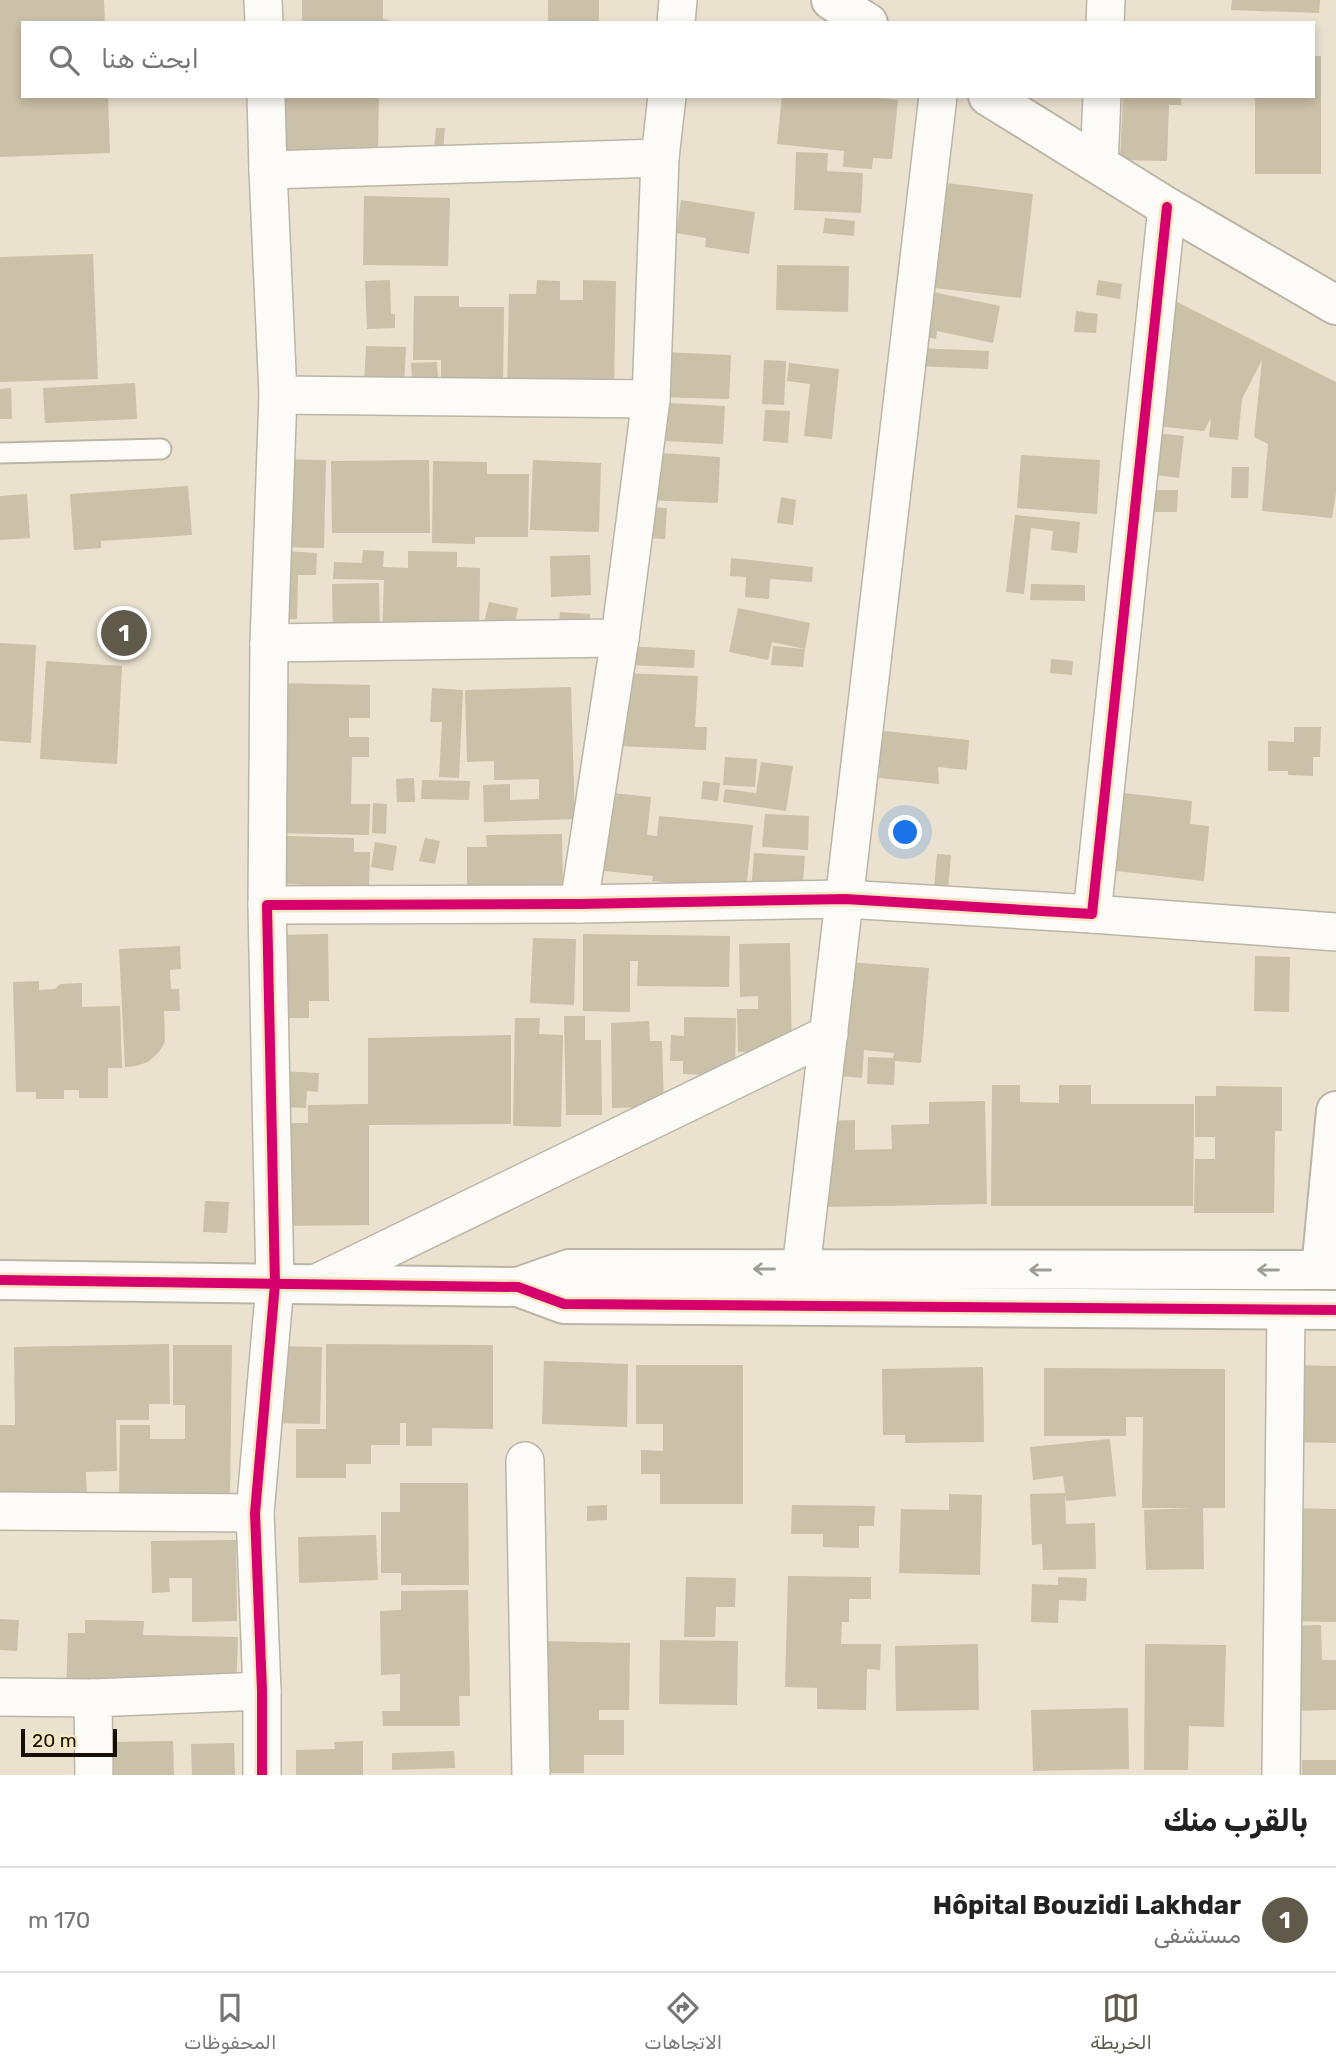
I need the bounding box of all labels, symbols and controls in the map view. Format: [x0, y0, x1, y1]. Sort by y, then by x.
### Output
search box [21, 21, 1315, 98]
icon: search [45, 41, 83, 79]
text: ابحث هنا [101, 44, 199, 75]
pin: 1 [101, 607, 147, 659]
your location [888, 815, 922, 849]
one-way arrow [753, 1262, 776, 1276]
one-way arrow [1029, 1263, 1052, 1277]
one-way arrow [1257, 1263, 1280, 1277]
scale bar [21, 1726, 117, 1758]
text: 20 m [32, 1729, 77, 1752]
text: بالقرب منك [1163, 1803, 1308, 1839]
text: Hôpital Bouzidi Lakhdar [933, 1890, 1241, 1921]
text: 170 m [28, 1906, 90, 1934]
text: 1 [1279, 1906, 1291, 1934]
text: مستشفى [1153, 1921, 1241, 1949]
tab: المحفوظات [184, 1989, 276, 2054]
tab: الاتجاهات [644, 1989, 722, 2054]
tab: الخريطة [1090, 1989, 1152, 2054]

